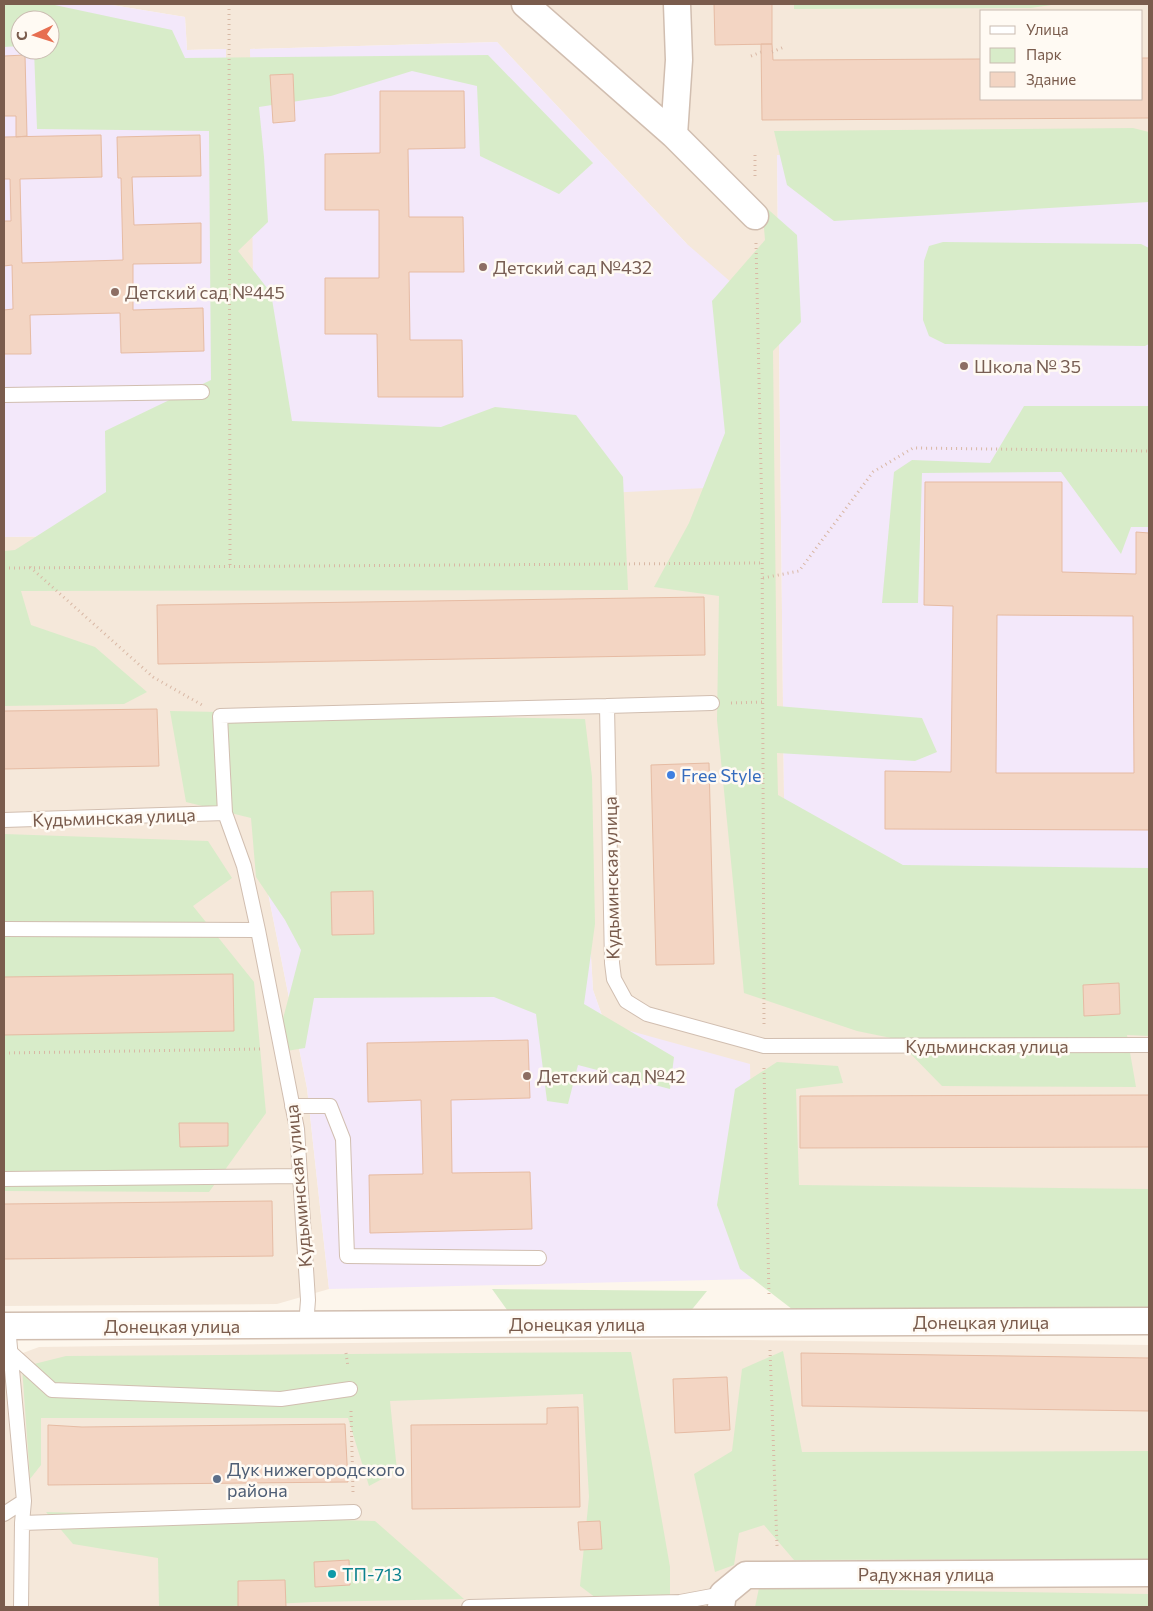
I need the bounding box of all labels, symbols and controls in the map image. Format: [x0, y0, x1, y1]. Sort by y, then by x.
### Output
north arrow [10, 10, 60, 60]
legend [980, 10, 1143, 100]
text: Улица [1026, 20, 1068, 38]
text: С [13, 31, 30, 41]
text: Парк [1026, 45, 1062, 63]
text: Здание [1026, 70, 1076, 88]
place label: Детский сад №432 [493, 256, 652, 278]
marker: Детский сад №432 [477, 261, 489, 273]
place label: Детский сад №445 [125, 281, 285, 303]
marker: Детский сад №445 [109, 286, 121, 298]
place label: Школа № 35 [974, 355, 1081, 377]
marker: Школа № 35 [958, 360, 970, 372]
place label: Free Style [681, 764, 762, 786]
marker: Free Style [665, 769, 677, 781]
street label: Кудьминская улица [599, 796, 623, 960]
street label: Кудьминская улица [32, 803, 196, 831]
street label: Кудьминская улица [905, 1035, 1069, 1057]
place label: Детский сад №42 [537, 1065, 685, 1087]
marker: Детский сад №42 [521, 1070, 533, 1082]
street label: Кудьминская улица [280, 1104, 316, 1268]
street label: Донецкая улица [913, 1311, 1049, 1333]
street label: Донецкая улица [509, 1313, 645, 1335]
street label: Донецкая улица [104, 1315, 240, 1337]
place label: Дук нижегородского района [227, 1458, 405, 1501]
marker: Дук нижегородского района [211, 1473, 223, 1485]
place label: ТП-713 [342, 1563, 402, 1585]
street label: Радужная улица [858, 1563, 994, 1585]
marker: ТП-713 [326, 1568, 338, 1580]

